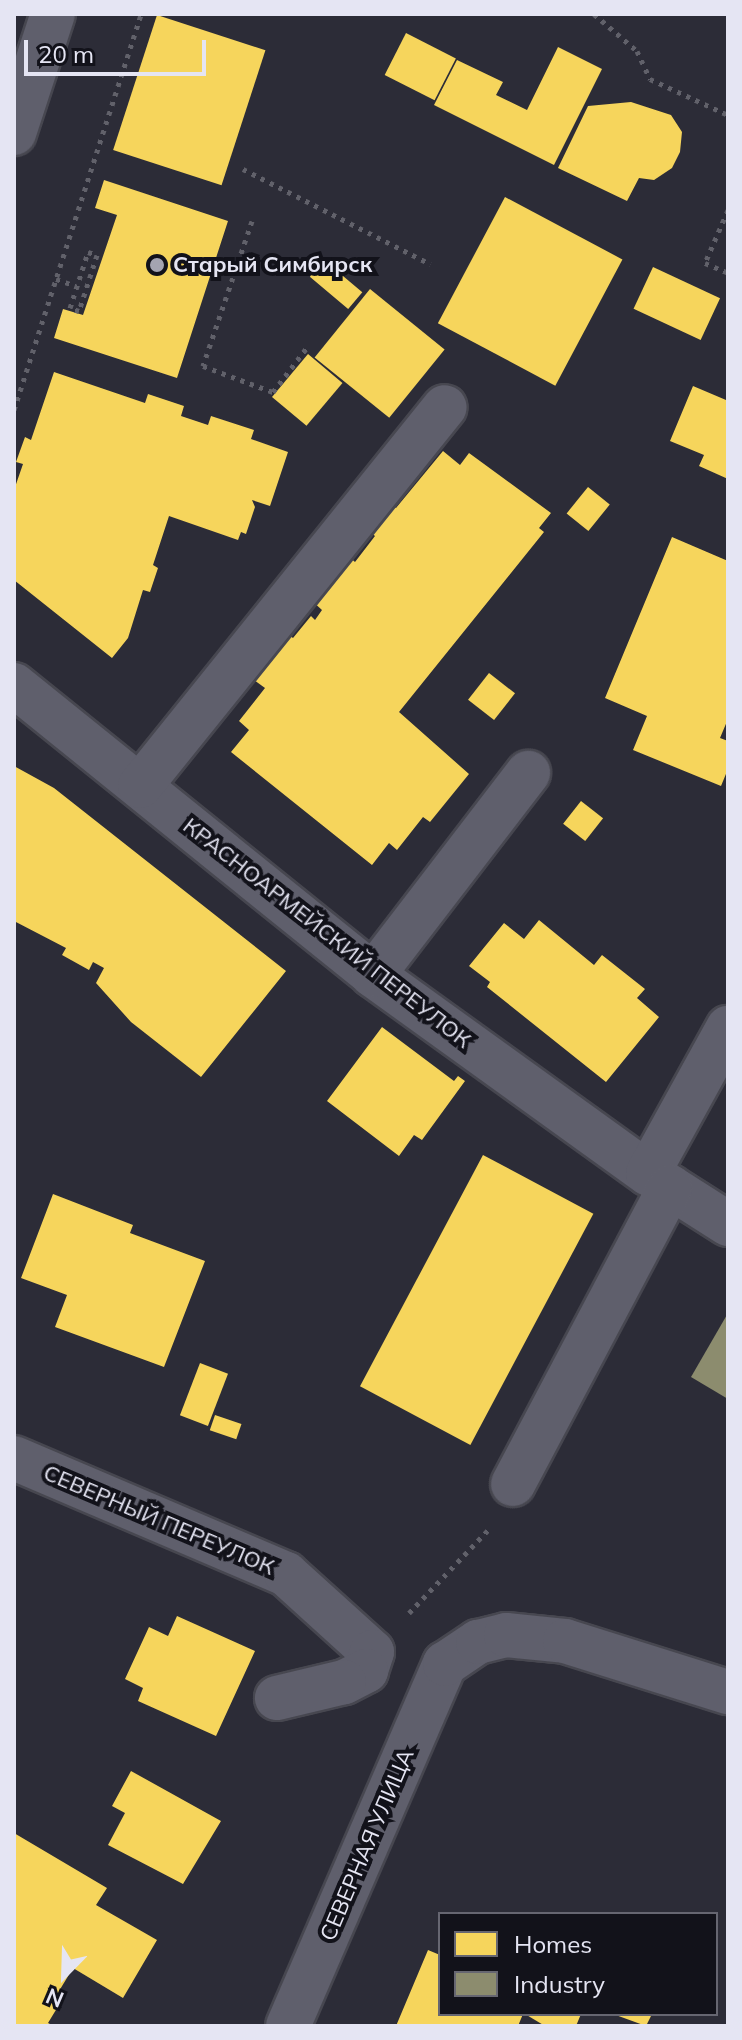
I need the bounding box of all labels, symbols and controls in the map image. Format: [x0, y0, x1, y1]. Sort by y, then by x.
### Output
scale bar [28, 24, 210, 74]
text: 20 m [38, 39, 94, 69]
place label: Старый Симбирск [173, 252, 372, 278]
marker: Старый Симбирск [148, 256, 166, 274]
street label: КРАСНОАРМЕЙСКИЙ ПЕРЕУЛОК [178, 812, 476, 1054]
street label: СЕВЕРНЫЙ ПЕРЕУЛОК [40, 1459, 278, 1581]
street label: СЕВЕРНАЯ УЛИЦА [315, 1745, 419, 1945]
legend [438, 1912, 718, 2016]
text: Homes [514, 1929, 592, 1959]
north arrow [24, 1936, 104, 2016]
text: Industry [514, 1969, 605, 1999]
text: N [42, 1982, 68, 2014]

